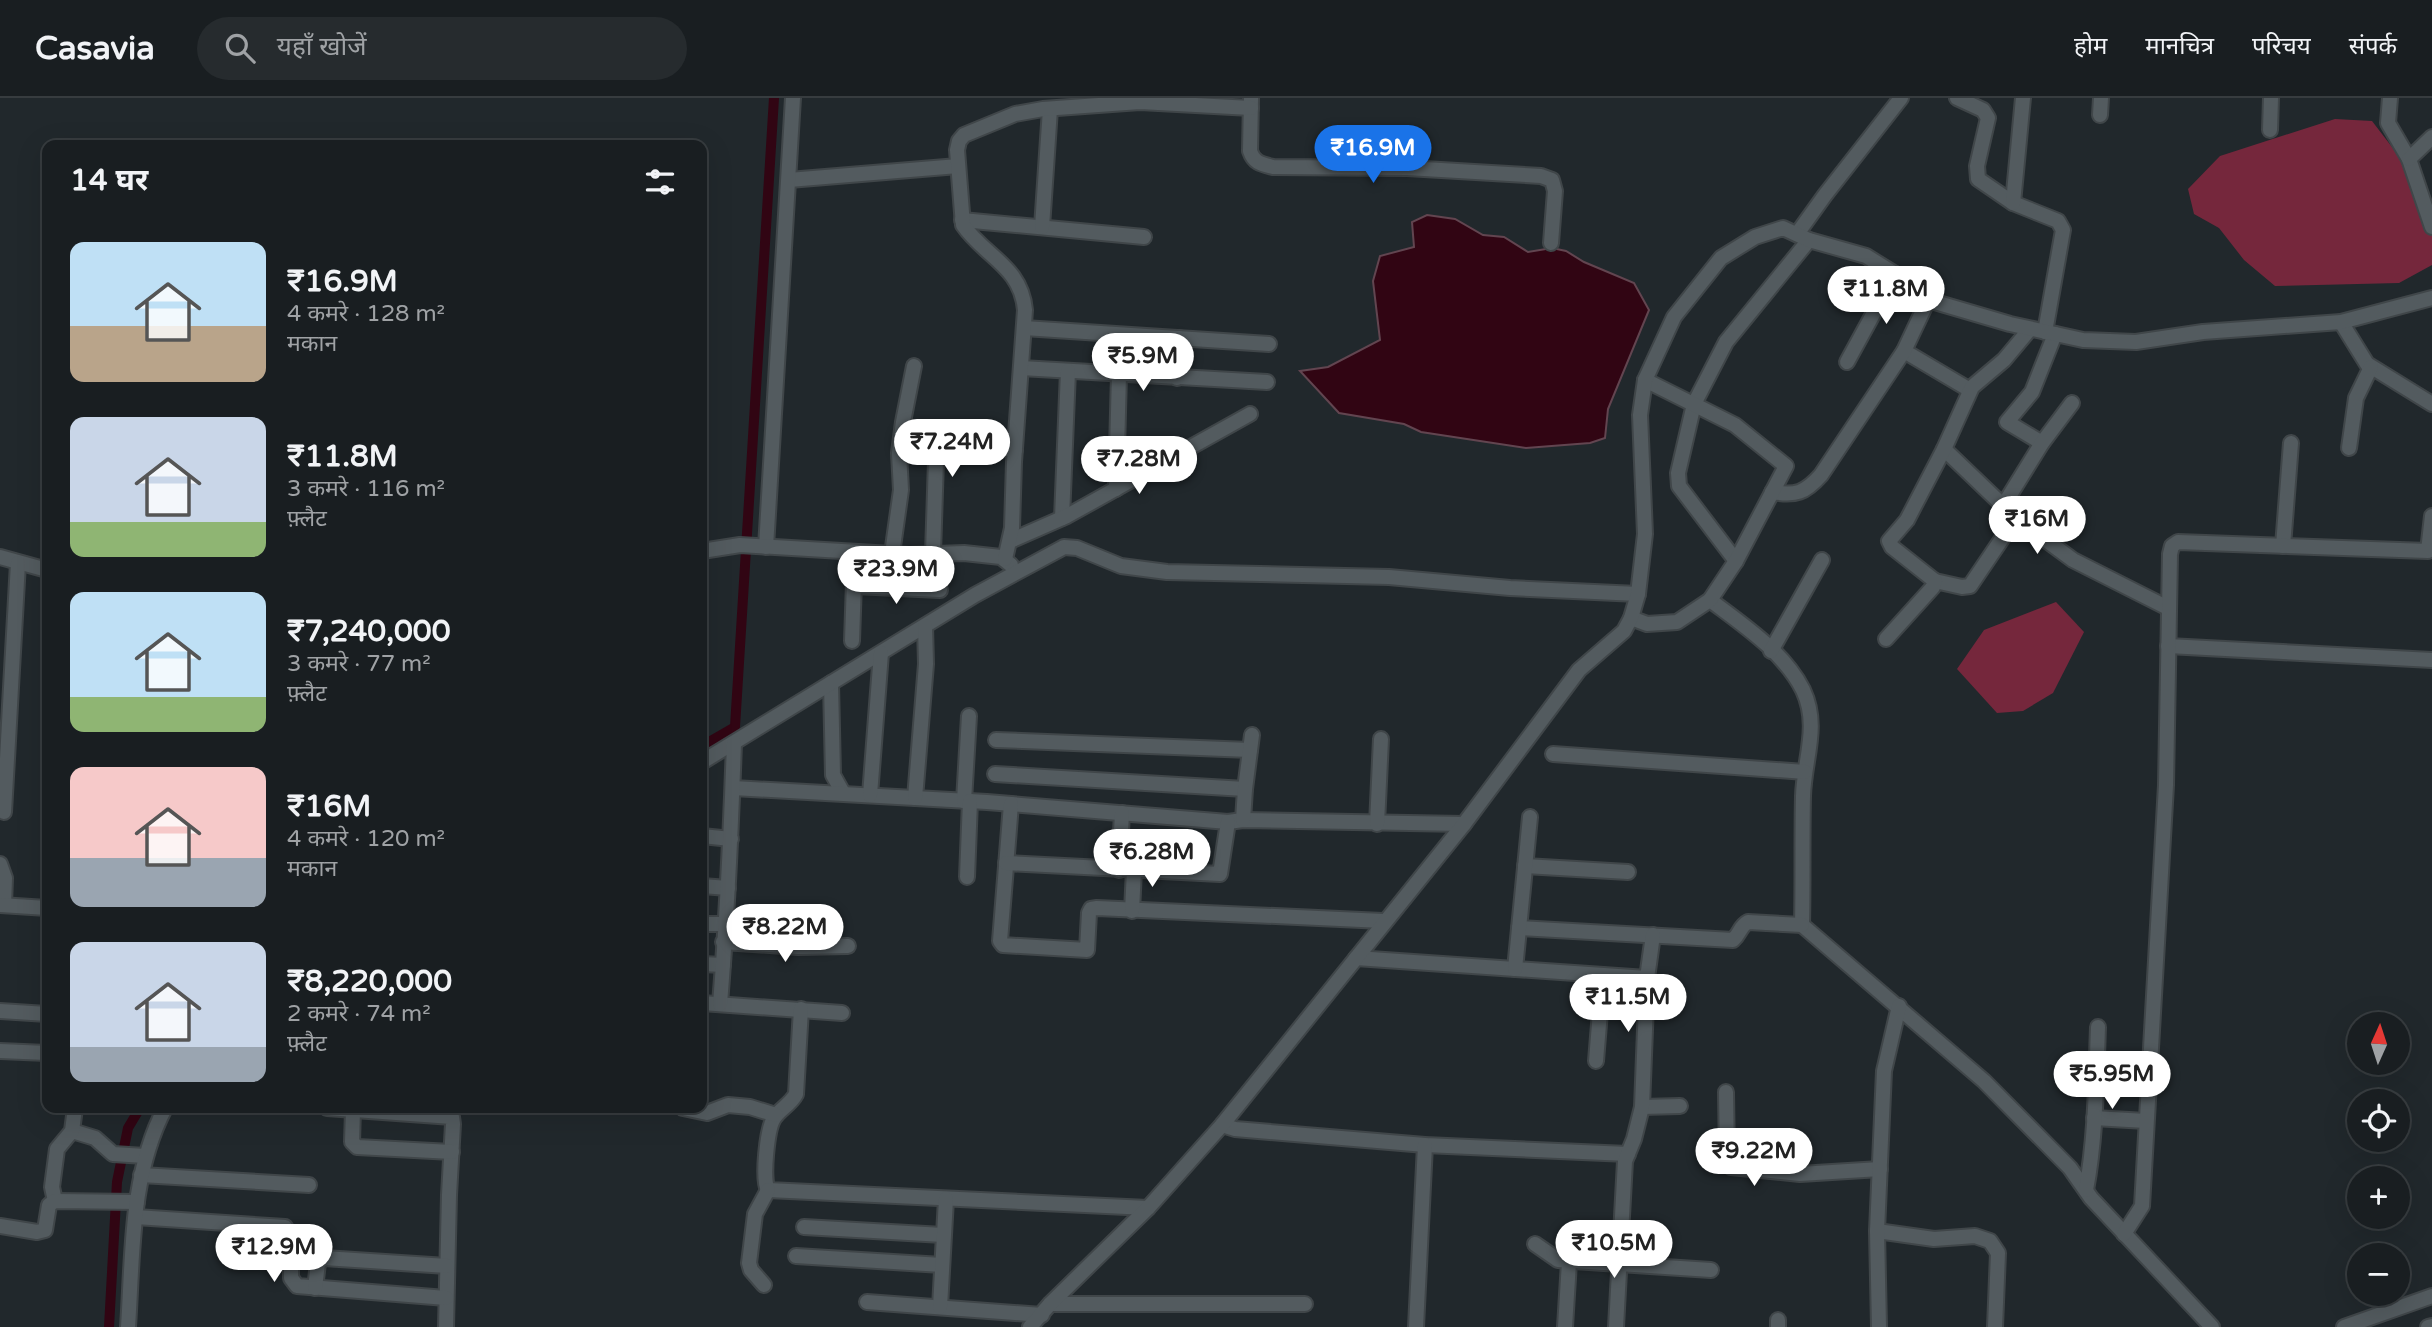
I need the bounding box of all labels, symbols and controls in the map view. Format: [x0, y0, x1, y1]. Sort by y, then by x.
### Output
search box [197, 17, 687, 80]
text: Casavia [35, 29, 155, 68]
icon: search [221, 29, 259, 67]
text: यहाँ खोजें [277, 31, 367, 62]
text: होम [2074, 32, 2107, 61]
text: मानचित्र [2145, 32, 2214, 61]
text: परिचय [2252, 32, 2311, 61]
text: संपर्क [2349, 32, 2397, 61]
pin: ₹16.9M [1316, 126, 1430, 185]
text: ₹16.9M [1331, 134, 1416, 162]
text: 14 घर [70, 162, 148, 199]
icon: filters [641, 163, 679, 201]
text: ₹16.9M [287, 263, 398, 300]
pin: ₹11.8M [1829, 266, 1943, 326]
icon: home [126, 270, 210, 354]
text: ₹11.8M [1844, 275, 1928, 303]
text: 4 कमरे · 128 m² [287, 300, 445, 328]
text: मकान [287, 330, 337, 358]
pin: ₹5.9M [1094, 334, 1192, 393]
text: ₹5.9M [1108, 342, 1178, 370]
pin: ₹7.24M [895, 420, 1009, 479]
text: ₹7.24M [910, 428, 994, 456]
pin: ₹7.28M [1082, 436, 1196, 496]
text: ₹11.8M [287, 438, 398, 475]
icon: home [126, 445, 210, 529]
text: ₹7.28M [1097, 445, 1181, 473]
text: 3 कमरे · 116 m² [287, 475, 445, 503]
pin: ₹16M [1996, 496, 2078, 556]
text: फ़्लैट [287, 505, 327, 533]
text: ₹16M [2005, 505, 2069, 533]
pin: ₹23.9M [839, 546, 953, 606]
text: ₹23.9M [854, 555, 939, 583]
text: ₹7,240,000 [287, 613, 451, 650]
icon: home [126, 620, 210, 704]
text: 3 कमरे · 77 m² [287, 650, 431, 678]
text: फ़्लैट [287, 680, 327, 708]
text: ₹16M [287, 788, 371, 825]
icon: home [126, 795, 210, 879]
text: 4 कमरे · 120 m² [287, 825, 445, 853]
pin: ₹6.28M [1095, 830, 1209, 889]
text: ₹6.28M [1110, 838, 1195, 866]
text: मकान [287, 855, 337, 883]
pin: ₹8.22M [728, 904, 842, 964]
text: ₹8.22M [743, 913, 828, 941]
text: ₹8,220,000 [287, 963, 452, 1000]
icon: home [126, 970, 210, 1054]
pin: ₹11.5M [1571, 974, 1685, 1034]
text: ₹11.5M [1586, 983, 1671, 1011]
text: 2 कमरे · 74 m² [287, 1000, 431, 1028]
north arrow [2347, 1012, 2410, 1074]
map controls [2347, 1012, 2410, 1306]
text: फ़्लैट [287, 1030, 327, 1058]
pin: ₹5.95M [2055, 1052, 2169, 1111]
text: ₹5.95M [2070, 1060, 2154, 1088]
button: locate [2347, 1089, 2410, 1152]
pin: ₹9.22M [1697, 1128, 1811, 1188]
text: ₹9.22M [1712, 1137, 1797, 1165]
button: + [2347, 1166, 2410, 1229]
pin: ₹10.5M [1557, 1220, 1671, 1280]
pin: ₹12.9M [217, 1224, 331, 1284]
text: ₹10.5M [1572, 1229, 1657, 1257]
text: ₹12.9M [232, 1233, 317, 1261]
button: − [2347, 1243, 2410, 1306]

